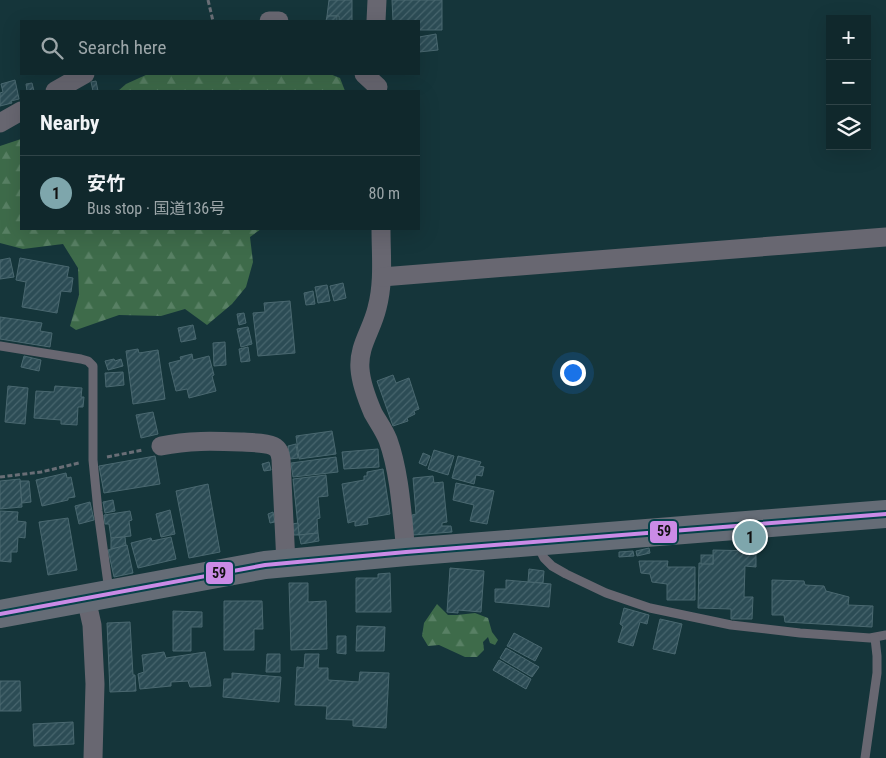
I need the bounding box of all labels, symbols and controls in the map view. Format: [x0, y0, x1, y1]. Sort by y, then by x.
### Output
map controls [826, 15, 871, 150]
button: + [826, 15, 871, 60]
search box [20, 20, 420, 75]
icon: search [38, 34, 66, 62]
text: Search here [78, 36, 166, 59]
button: − [826, 60, 871, 105]
button: layers [826, 105, 871, 150]
text: Nearby [40, 111, 99, 135]
text: 安竹 [87, 172, 125, 195]
text: 1 [52, 184, 60, 203]
text: 80 m [368, 184, 400, 203]
text: Bus stop · 国道136号 [87, 199, 225, 218]
your location [560, 360, 586, 386]
pin: 1 [734, 518, 766, 556]
line badge: 59 [649, 520, 678, 544]
text: 59 [657, 523, 671, 539]
line badge: 59 [205, 561, 234, 585]
text: 59 [212, 565, 226, 581]

